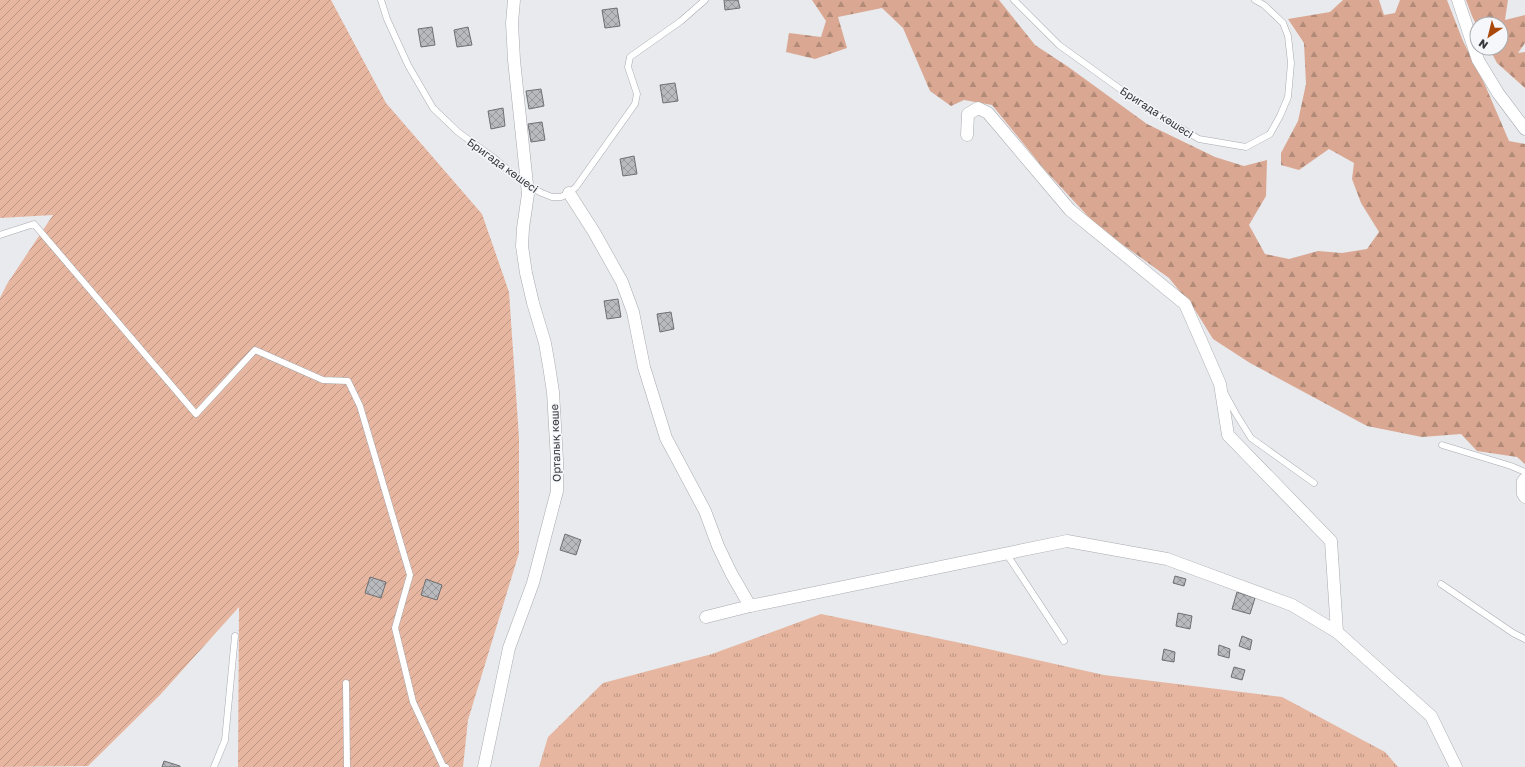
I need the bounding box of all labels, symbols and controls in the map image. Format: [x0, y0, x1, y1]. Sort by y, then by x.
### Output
north arrow [1469, 16, 1509, 56]
text: N [1476, 37, 1490, 52]
street label: Бригада көшесі [1118, 84, 1196, 140]
street label: Бригада көшесі [465, 135, 541, 195]
street label: Орталық көше [547, 404, 563, 482]

